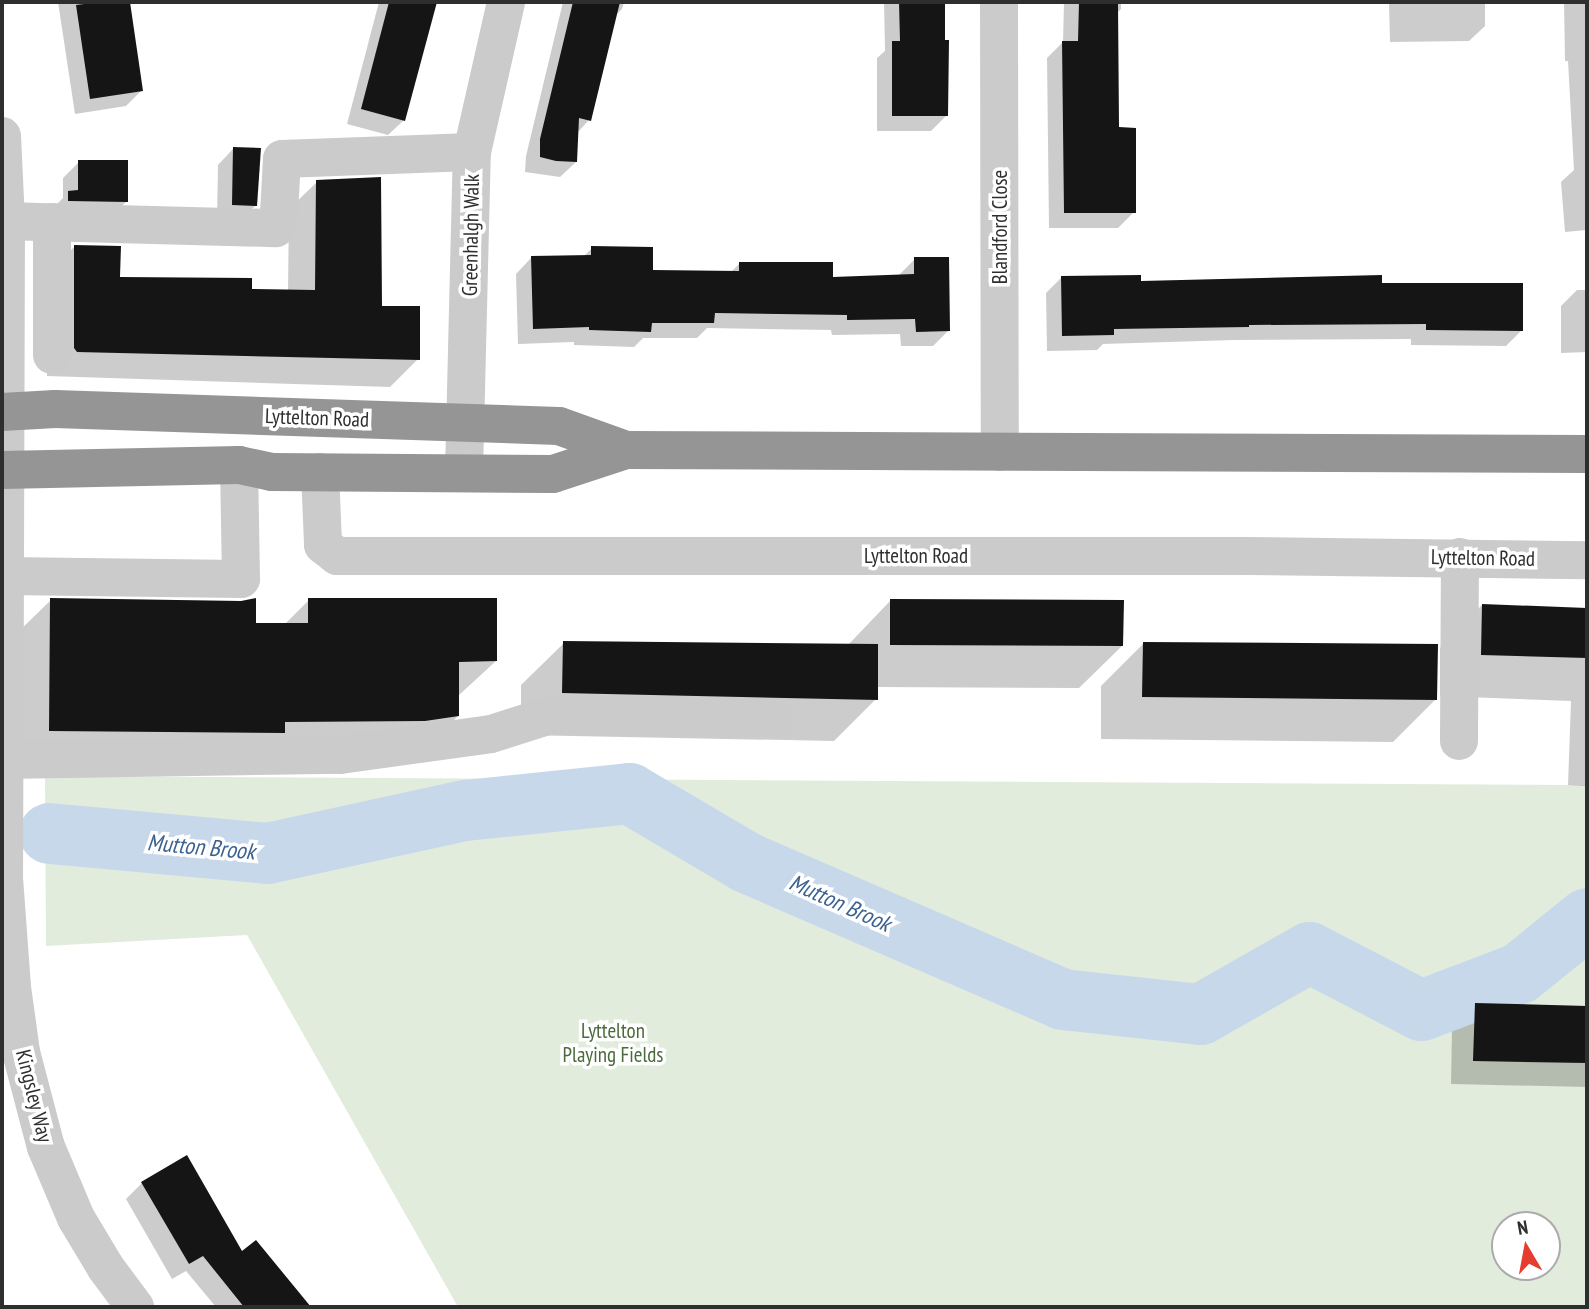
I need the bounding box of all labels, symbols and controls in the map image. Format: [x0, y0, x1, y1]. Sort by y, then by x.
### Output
street label: Blandford Close [987, 170, 1013, 284]
street label: Greenhalgh Walk [457, 173, 485, 297]
street label: Lyttelton Road [265, 404, 369, 432]
street label: Lyttelton Road [864, 543, 968, 569]
street label: Lyttelton Road [1431, 544, 1535, 572]
water label: Mutton Brook [146, 829, 256, 865]
water label: Mutton Brook [785, 868, 895, 938]
park label: Lyttelton Playing Fields [563, 1018, 663, 1068]
street label: Kingsley Way [10, 1047, 58, 1145]
north arrow [1491, 1211, 1561, 1281]
text: N [1516, 1215, 1530, 1240]

